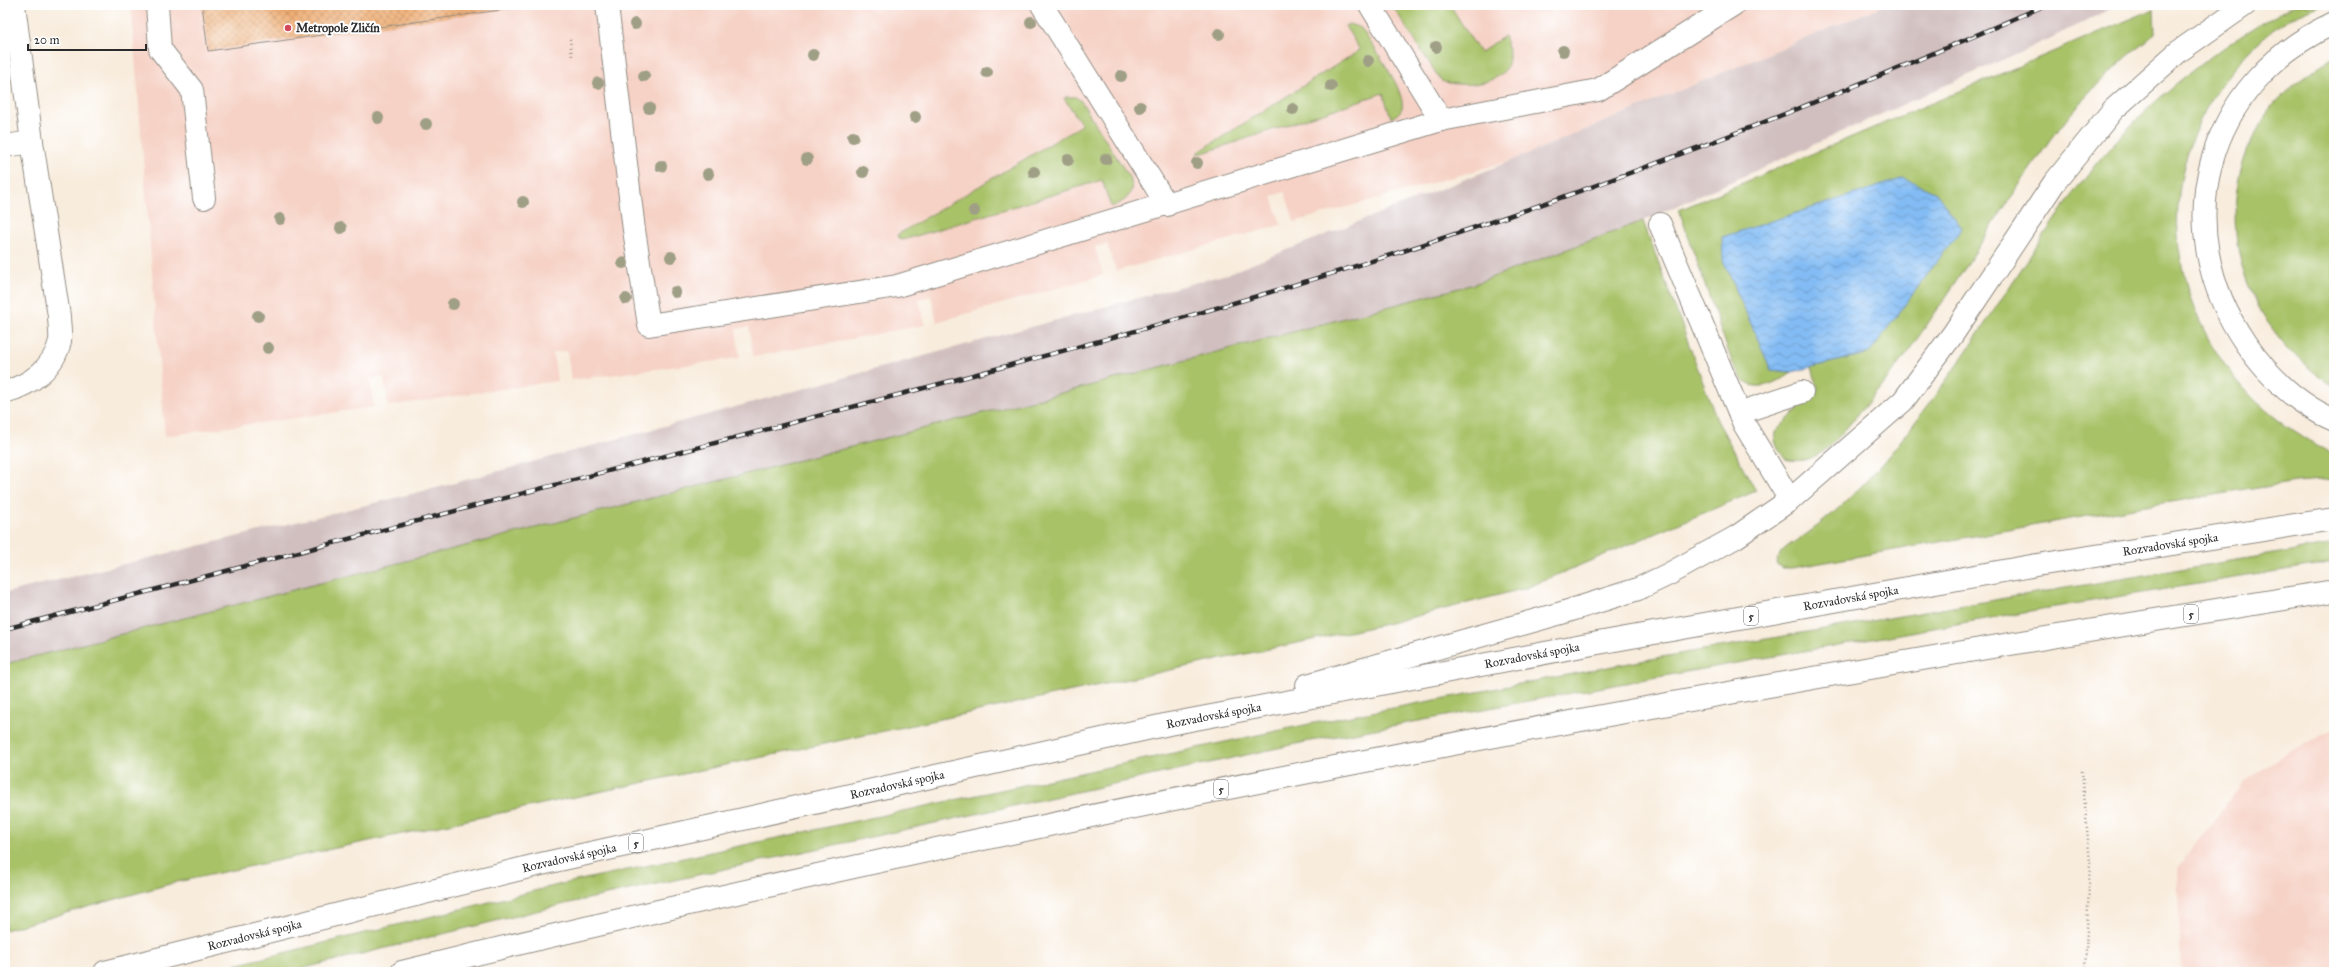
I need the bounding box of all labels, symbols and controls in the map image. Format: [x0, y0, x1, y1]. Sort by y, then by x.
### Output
place label: Metropole Zličín [296, 21, 380, 36]
marker: Metropole Zličín [283, 23, 293, 33]
scale bar [28, 26, 146, 52]
text: 20 m [34, 33, 60, 47]
street label: Rozvadovská spojka [2122, 530, 2220, 559]
street label: Rozvadovská spojka [1802, 583, 1900, 613]
road number: 5 [2184, 605, 2198, 623]
road number: 5 [1744, 607, 1758, 625]
street label: Rozvadovská spojka [1483, 639, 1582, 671]
street label: Rozvadovská spojka [1165, 700, 1263, 731]
street label: Rozvadovská spojka [849, 767, 947, 802]
road number: 5 [1214, 780, 1228, 798]
road number: 5 [629, 834, 643, 852]
street label: Rozvadovská spojka [520, 840, 619, 875]
street label: Rozvadovská spojka [206, 916, 304, 953]

